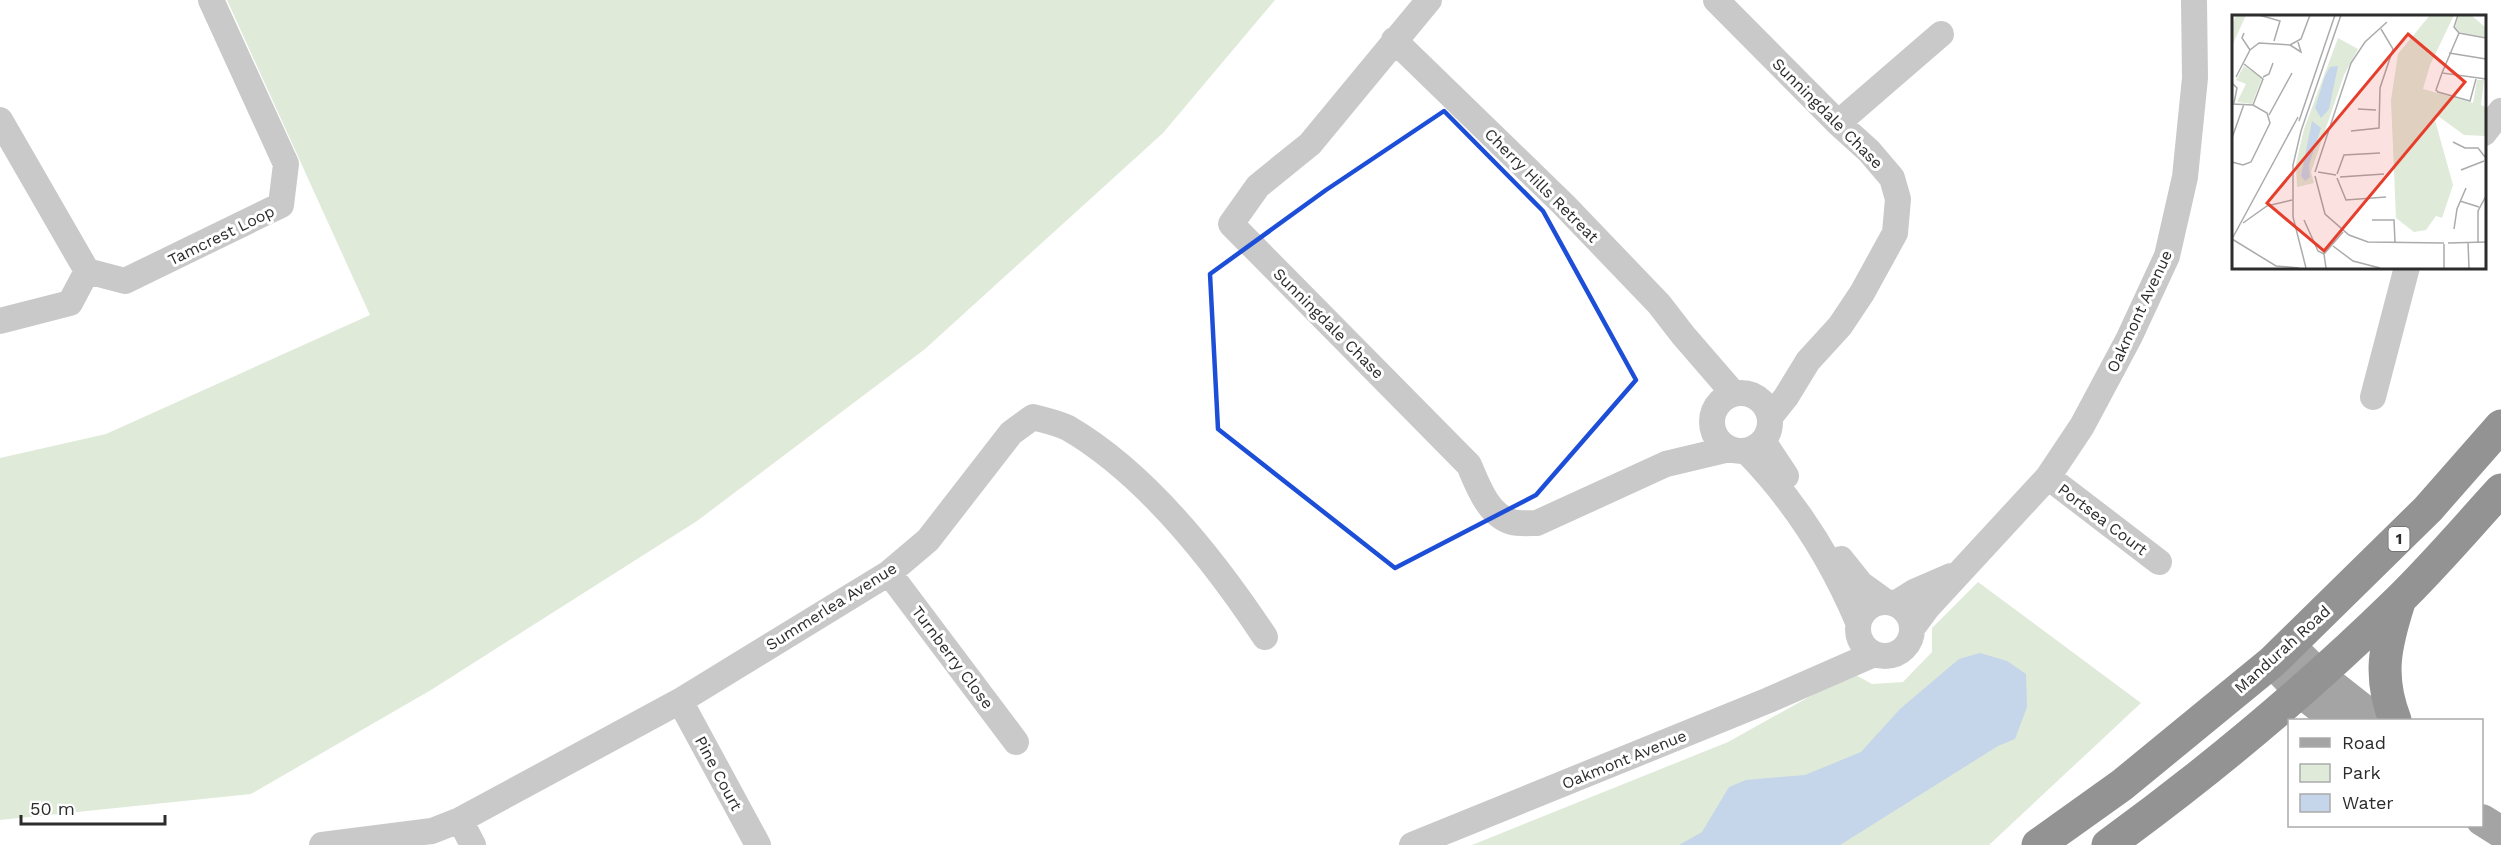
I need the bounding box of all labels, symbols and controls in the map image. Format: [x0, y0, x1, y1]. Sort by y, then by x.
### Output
inset map [2232, 15, 2486, 268]
street label: Sunningdale Chase [1768, 54, 1887, 173]
street label: Cherry Hills Retreat [1481, 124, 1603, 246]
street label: Tamcrest Loop [165, 201, 277, 269]
street label: Oakmont Avenue [2103, 247, 2176, 375]
street label: Sunningdale Chase [1269, 264, 1388, 383]
street label: Portsea Court [2054, 480, 2151, 559]
road number: 1 [2388, 527, 2410, 551]
street label: Summerlea Avenue [762, 558, 900, 654]
street label: Mandurah Road [2231, 601, 2334, 697]
street label: Turnberry Close [908, 602, 997, 712]
legend [2288, 719, 2483, 827]
street label: Oakmont Avenue [1559, 726, 1689, 793]
text: Road [2342, 732, 2386, 753]
street label: Pine Court [691, 733, 746, 814]
text: Park [2342, 762, 2381, 783]
scale bar [21, 788, 165, 826]
text: Water [2342, 792, 2394, 813]
text: 50 m [30, 798, 75, 819]

